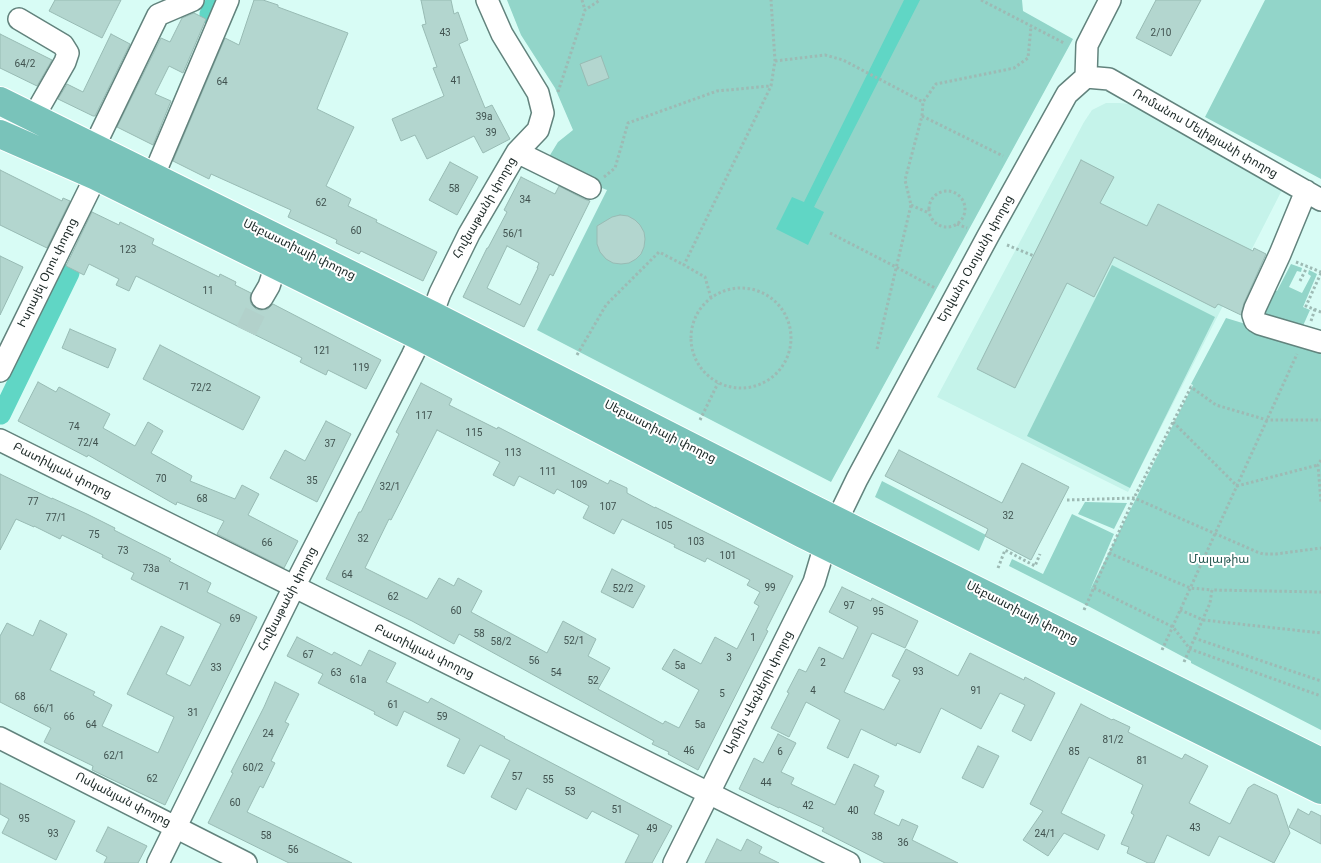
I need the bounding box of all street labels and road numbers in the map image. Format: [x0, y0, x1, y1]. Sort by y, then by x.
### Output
street label: Ռոմանոս Մելիքյանի փողոց [1130, 86, 1280, 182]
street label: Հովնաթանի փողոց [450, 155, 520, 261]
street label: Երվանդ Օտյանի փողոց [935, 193, 1017, 325]
street label: Իսրայել Օրու փողոց [15, 216, 81, 330]
street label: Սեբաստիայի փողոց [240, 216, 358, 284]
street label: Սեբաստիայի փողոց [602, 398, 718, 466]
street label: Բատիկյան փողոց [10, 440, 114, 502]
street label: Հովնաթանի փողոց [256, 545, 320, 653]
street label: Սեբաստիայի փողոց [964, 579, 1080, 647]
street label: Բատիկյան փողոց [372, 622, 476, 682]
street label: Արմին Վեգների փողոց [721, 629, 797, 757]
street label: Ոսկանյան փողոց [73, 770, 173, 830]

